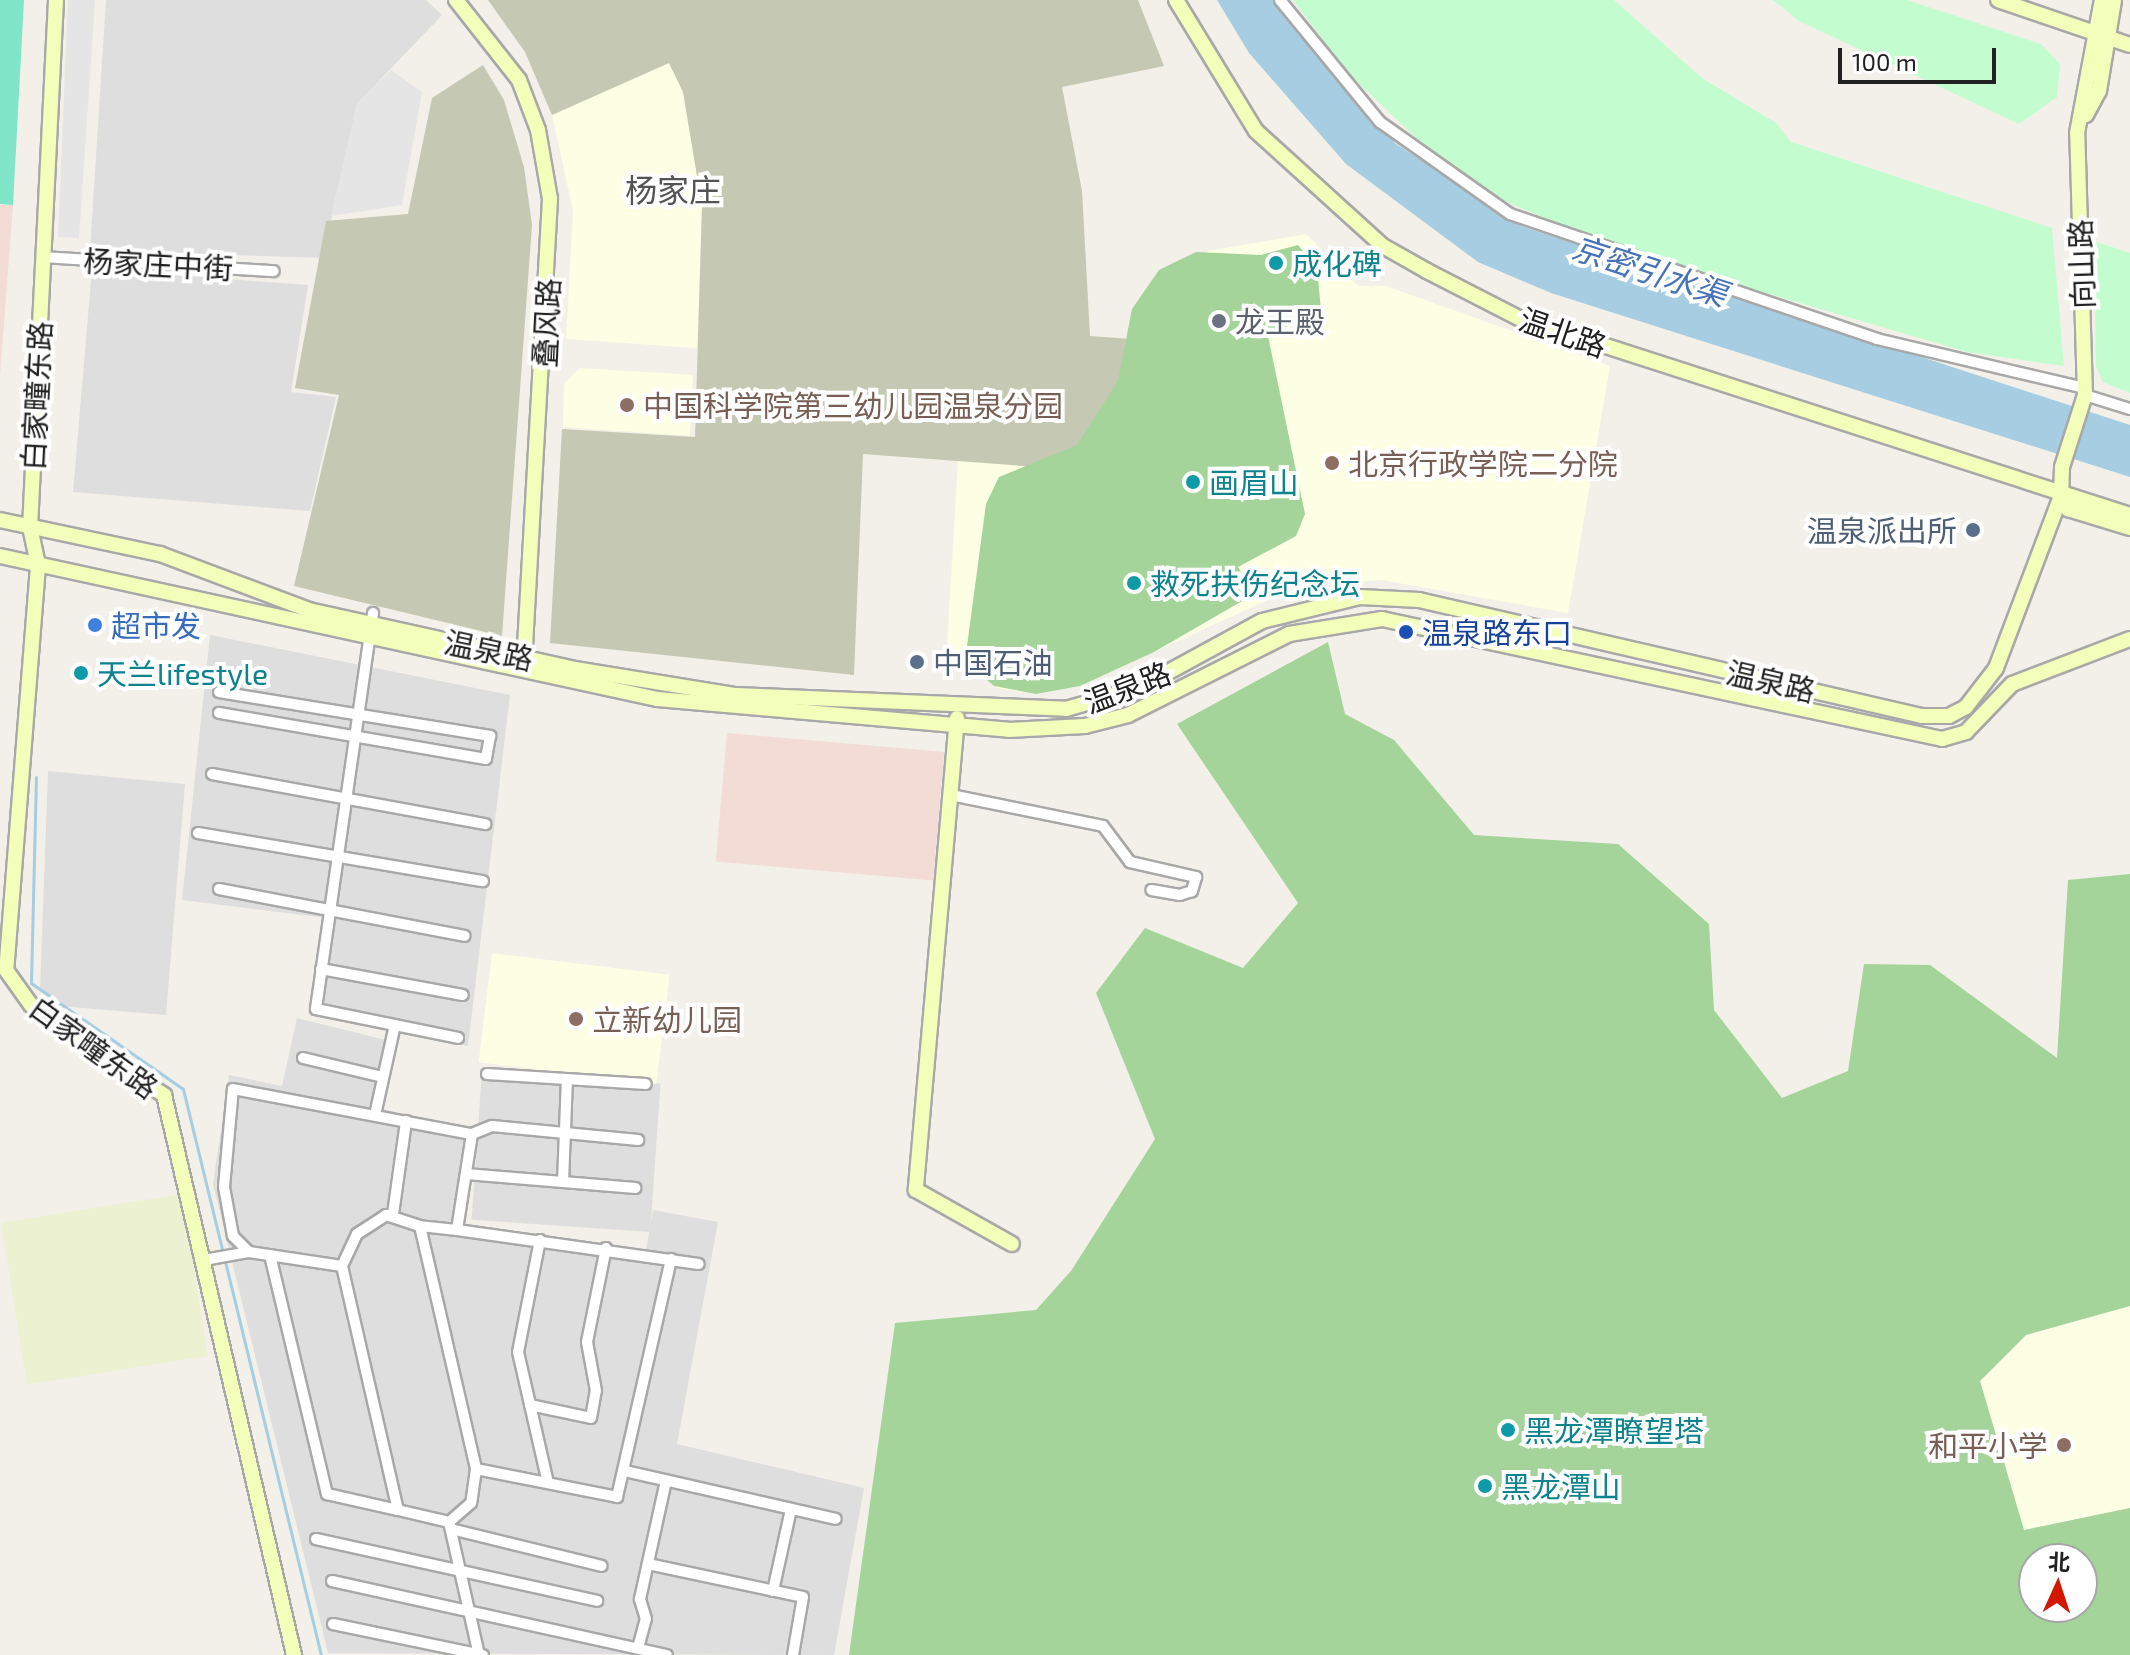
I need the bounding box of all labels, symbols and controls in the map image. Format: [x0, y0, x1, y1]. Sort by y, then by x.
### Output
scale bar [1842, 32, 2000, 82]
text: 100 m [1852, 47, 1917, 76]
district label: 杨家庄 [625, 170, 721, 208]
street label: 向山路 [2061, 218, 2101, 310]
water label: 京密引水渠 [1568, 227, 1732, 313]
street label: 杨家庄中街 [82, 242, 234, 286]
place label: 成化碑 [1292, 245, 1382, 281]
marker: 成化碑 [1267, 254, 1285, 272]
street label: 叠风路 [526, 277, 566, 369]
street label: 温北路 [1515, 300, 1611, 364]
place label: 龙王殿 [1235, 303, 1325, 339]
marker: 龙王殿 [1210, 312, 1228, 330]
street label: 白家疃东路 [14, 320, 58, 472]
place label: 中国科学院第三幼儿园温泉分园 [643, 387, 1063, 423]
marker: 中国科学院第三幼儿园温泉分园 [618, 396, 636, 414]
place label: 北京行政学院二分院 [1348, 445, 1618, 481]
marker: 北京行政学院二分院 [1323, 454, 1341, 472]
place label: 画眉山 [1209, 464, 1299, 500]
marker: 画眉山 [1184, 473, 1202, 491]
place label: 温泉派出所 [1807, 512, 1957, 548]
marker: 温泉派出所 [1964, 521, 1982, 539]
place label: 救死扶伤纪念坛 [1150, 565, 1360, 601]
marker: 救死扶伤纪念坛 [1125, 574, 1143, 592]
place label: 超市发 [111, 607, 201, 643]
place label: 温泉路东口 [1422, 614, 1572, 650]
marker: 超市发 [86, 616, 104, 634]
street label: 温泉路 [441, 623, 537, 677]
marker: 温泉路东口 [1397, 623, 1415, 641]
place label: 中国石油 [933, 644, 1053, 680]
marker: 中国石油 [908, 653, 926, 671]
street label: 温泉路 [1723, 653, 1819, 709]
street label: 温泉路 [1079, 654, 1175, 720]
place label: 天兰lifestyle [97, 655, 268, 691]
marker: 天兰lifestyle [72, 664, 90, 682]
street label: 白家疃东路 [23, 988, 165, 1106]
place label: 立新幼儿园 [592, 1001, 742, 1037]
marker: 立新幼儿园 [567, 1010, 585, 1028]
place label: 黑龙潭瞭望塔 [1524, 1412, 1704, 1448]
marker: 黑龙潭瞭望塔 [1499, 1421, 1517, 1439]
place label: 和平小学 [1928, 1427, 2048, 1463]
marker: 和平小学 [2055, 1436, 2073, 1454]
place label: 黑龙潭山 [1501, 1468, 1621, 1504]
marker: 黑龙潭山 [1476, 1477, 1494, 1495]
north arrow [2018, 1543, 2098, 1623]
text: 北 [2047, 1547, 2071, 1575]

